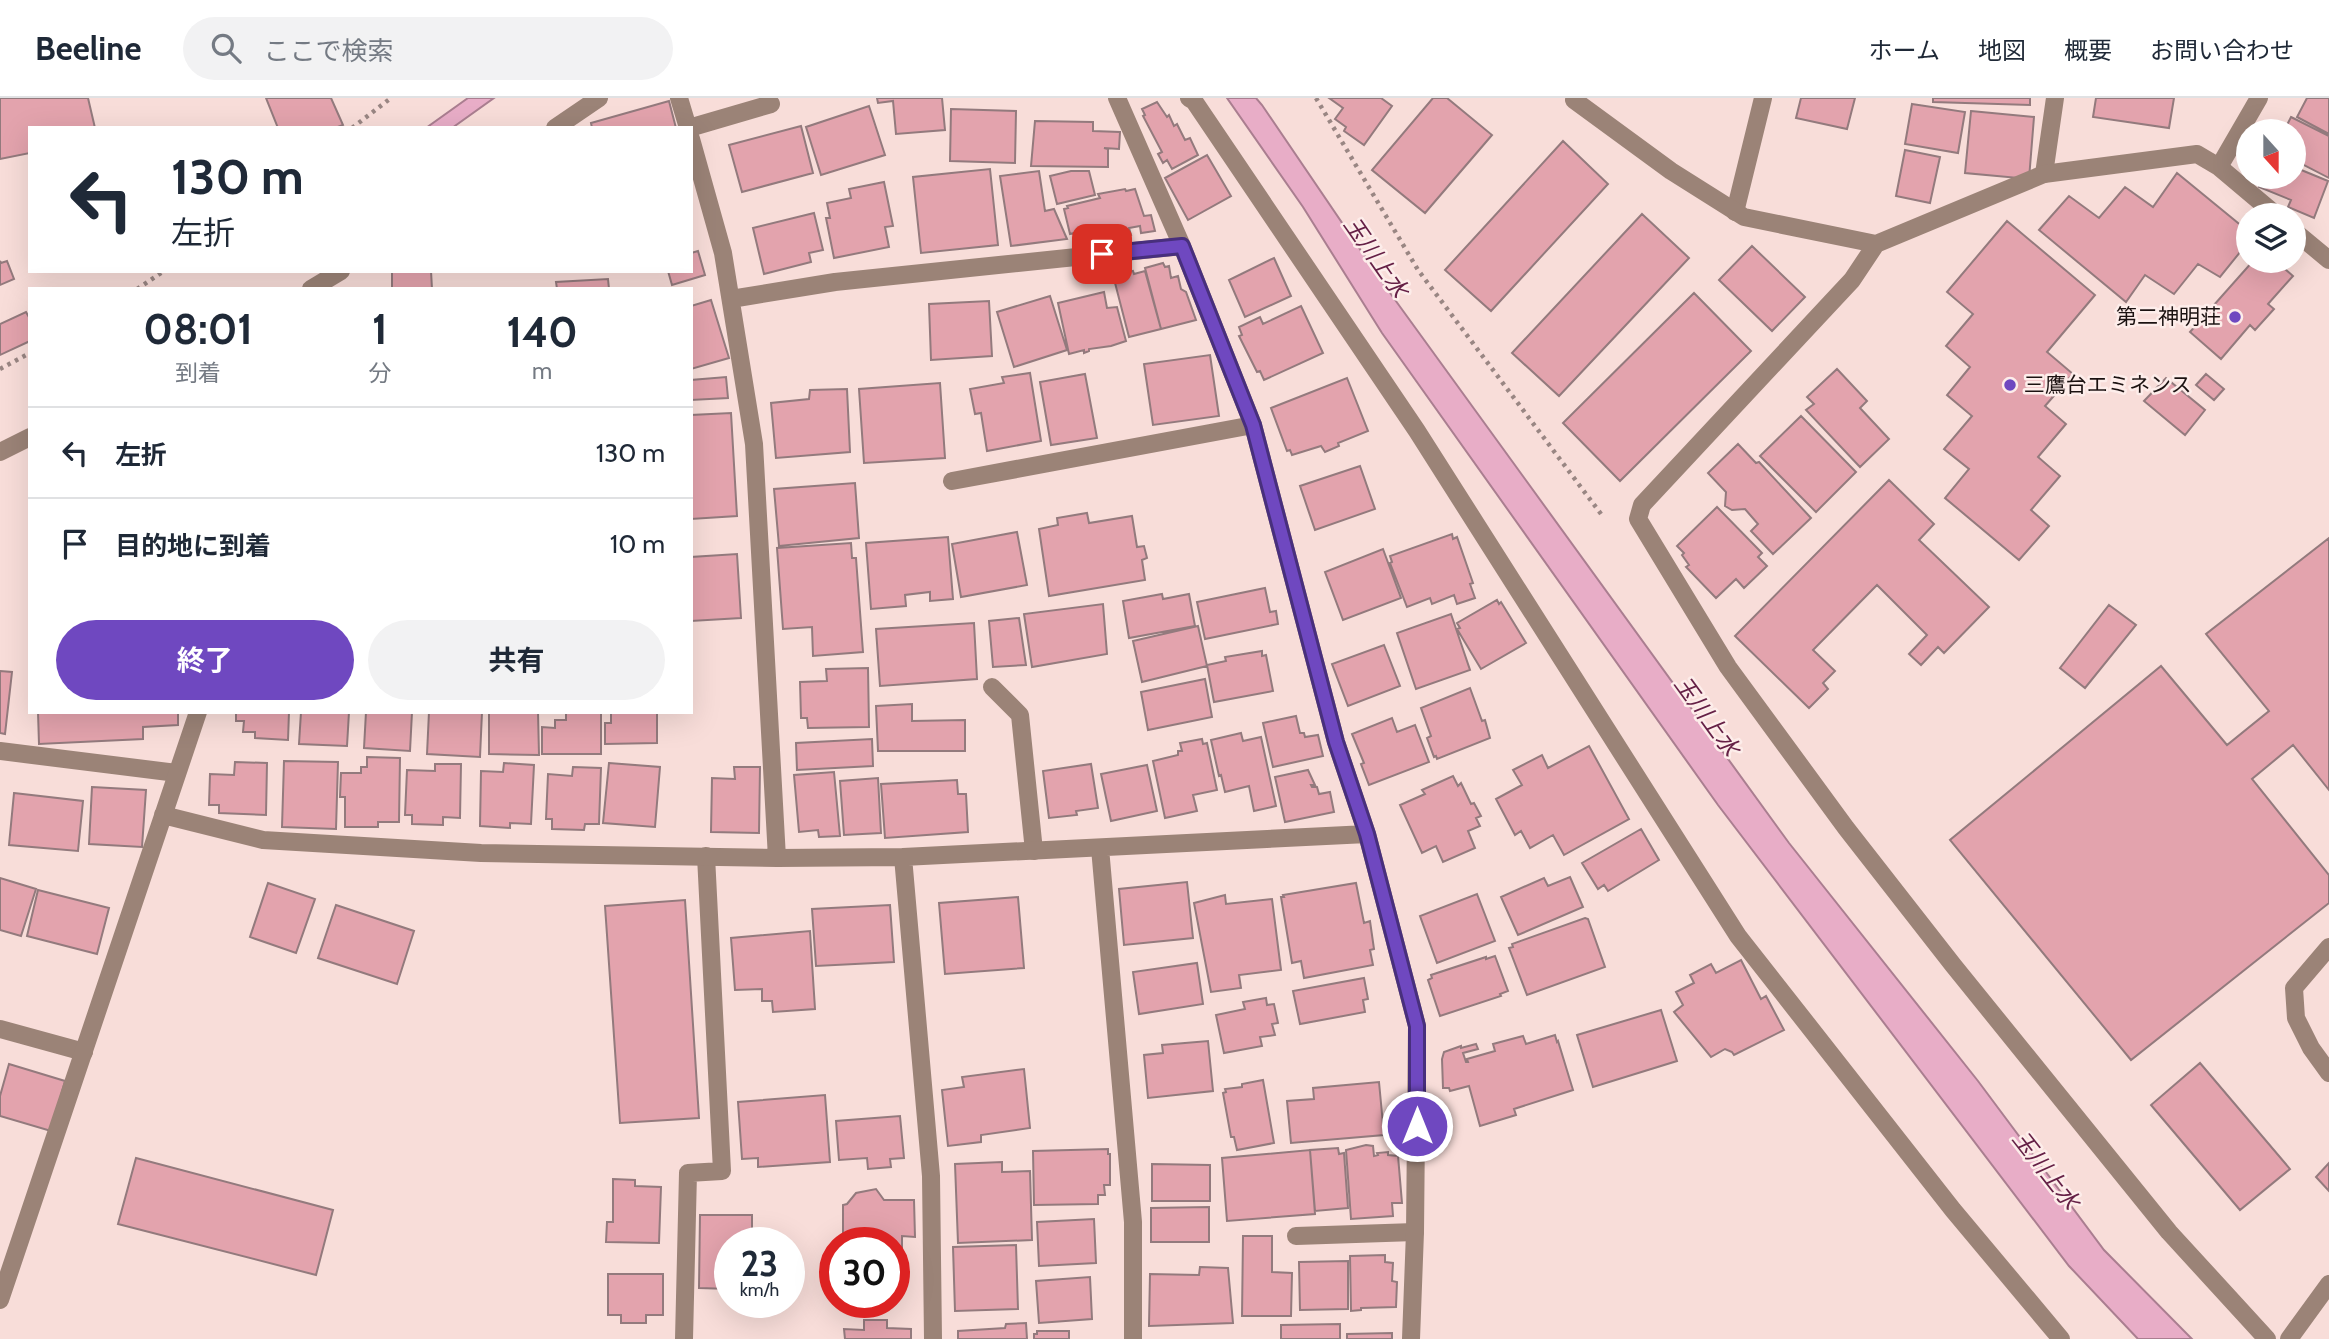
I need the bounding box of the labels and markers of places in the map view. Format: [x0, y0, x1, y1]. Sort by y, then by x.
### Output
pin [1072, 224, 1132, 284]
place label: 第二神明荘 [2116, 304, 2221, 329]
marker: 第二神明荘 [2227, 309, 2243, 325]
place label: 三鷹台エミネンス [2024, 372, 2192, 397]
marker: 三鷹台エミネンス [2002, 377, 2018, 393]

